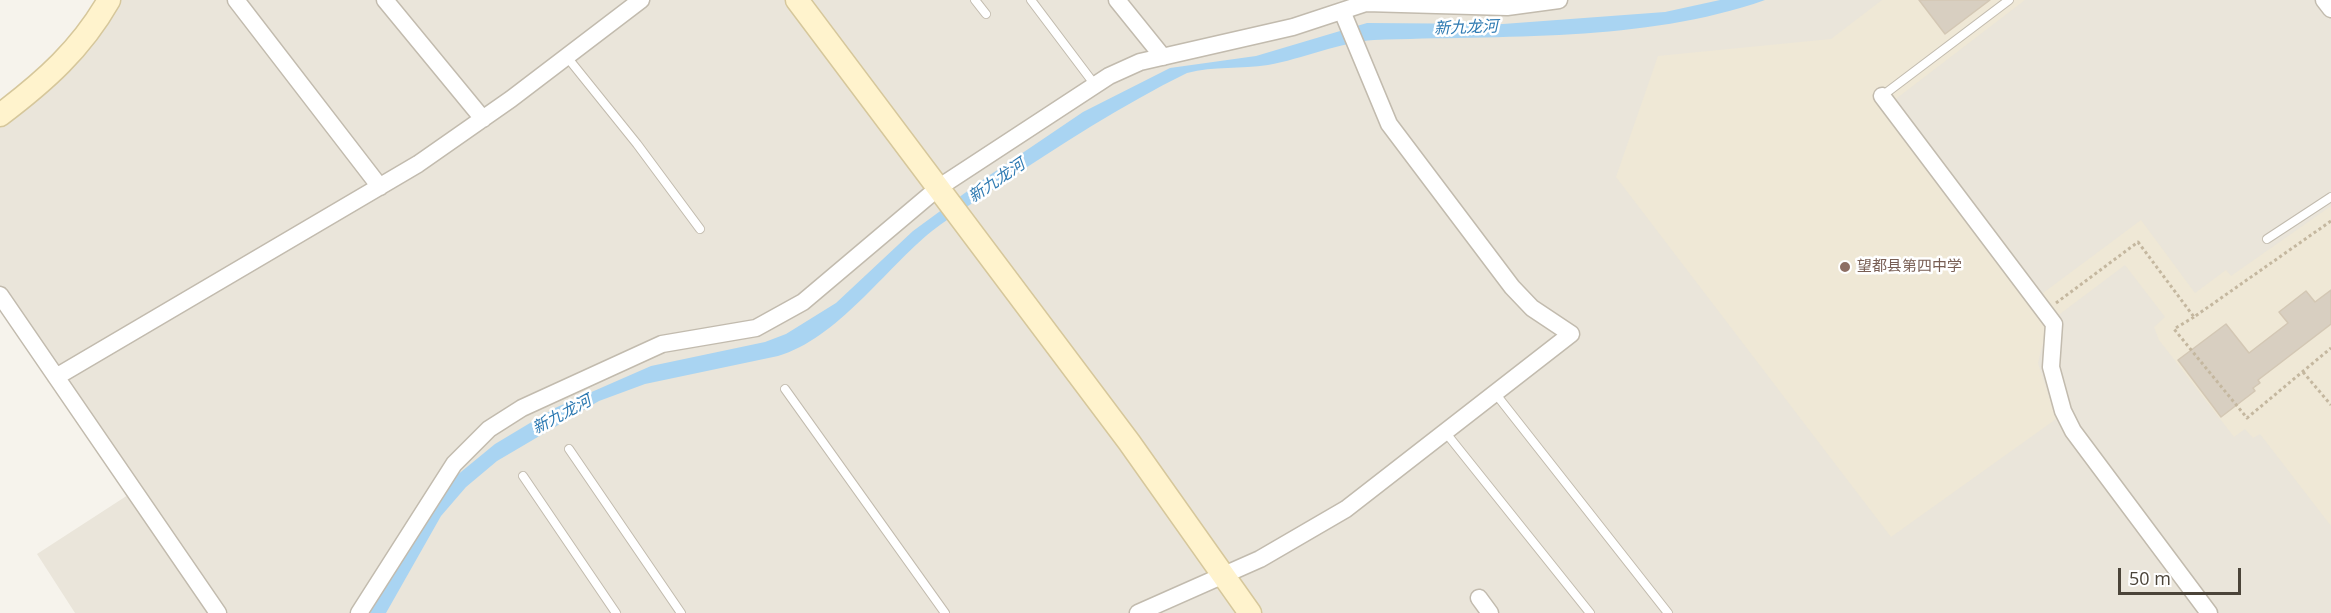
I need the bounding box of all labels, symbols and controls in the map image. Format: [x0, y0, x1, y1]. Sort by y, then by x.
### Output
water label: 新九龙河 [1434, 17, 1498, 39]
water label: 新九龙河 [965, 155, 1029, 207]
place label: 望都县第四中学 [1857, 258, 1962, 276]
marker: 望都县第四中学 [1838, 260, 1852, 274]
water label: 新九龙河 [529, 392, 595, 438]
scale bar [2121, 556, 2244, 594]
text: 50 m [2129, 566, 2171, 590]

